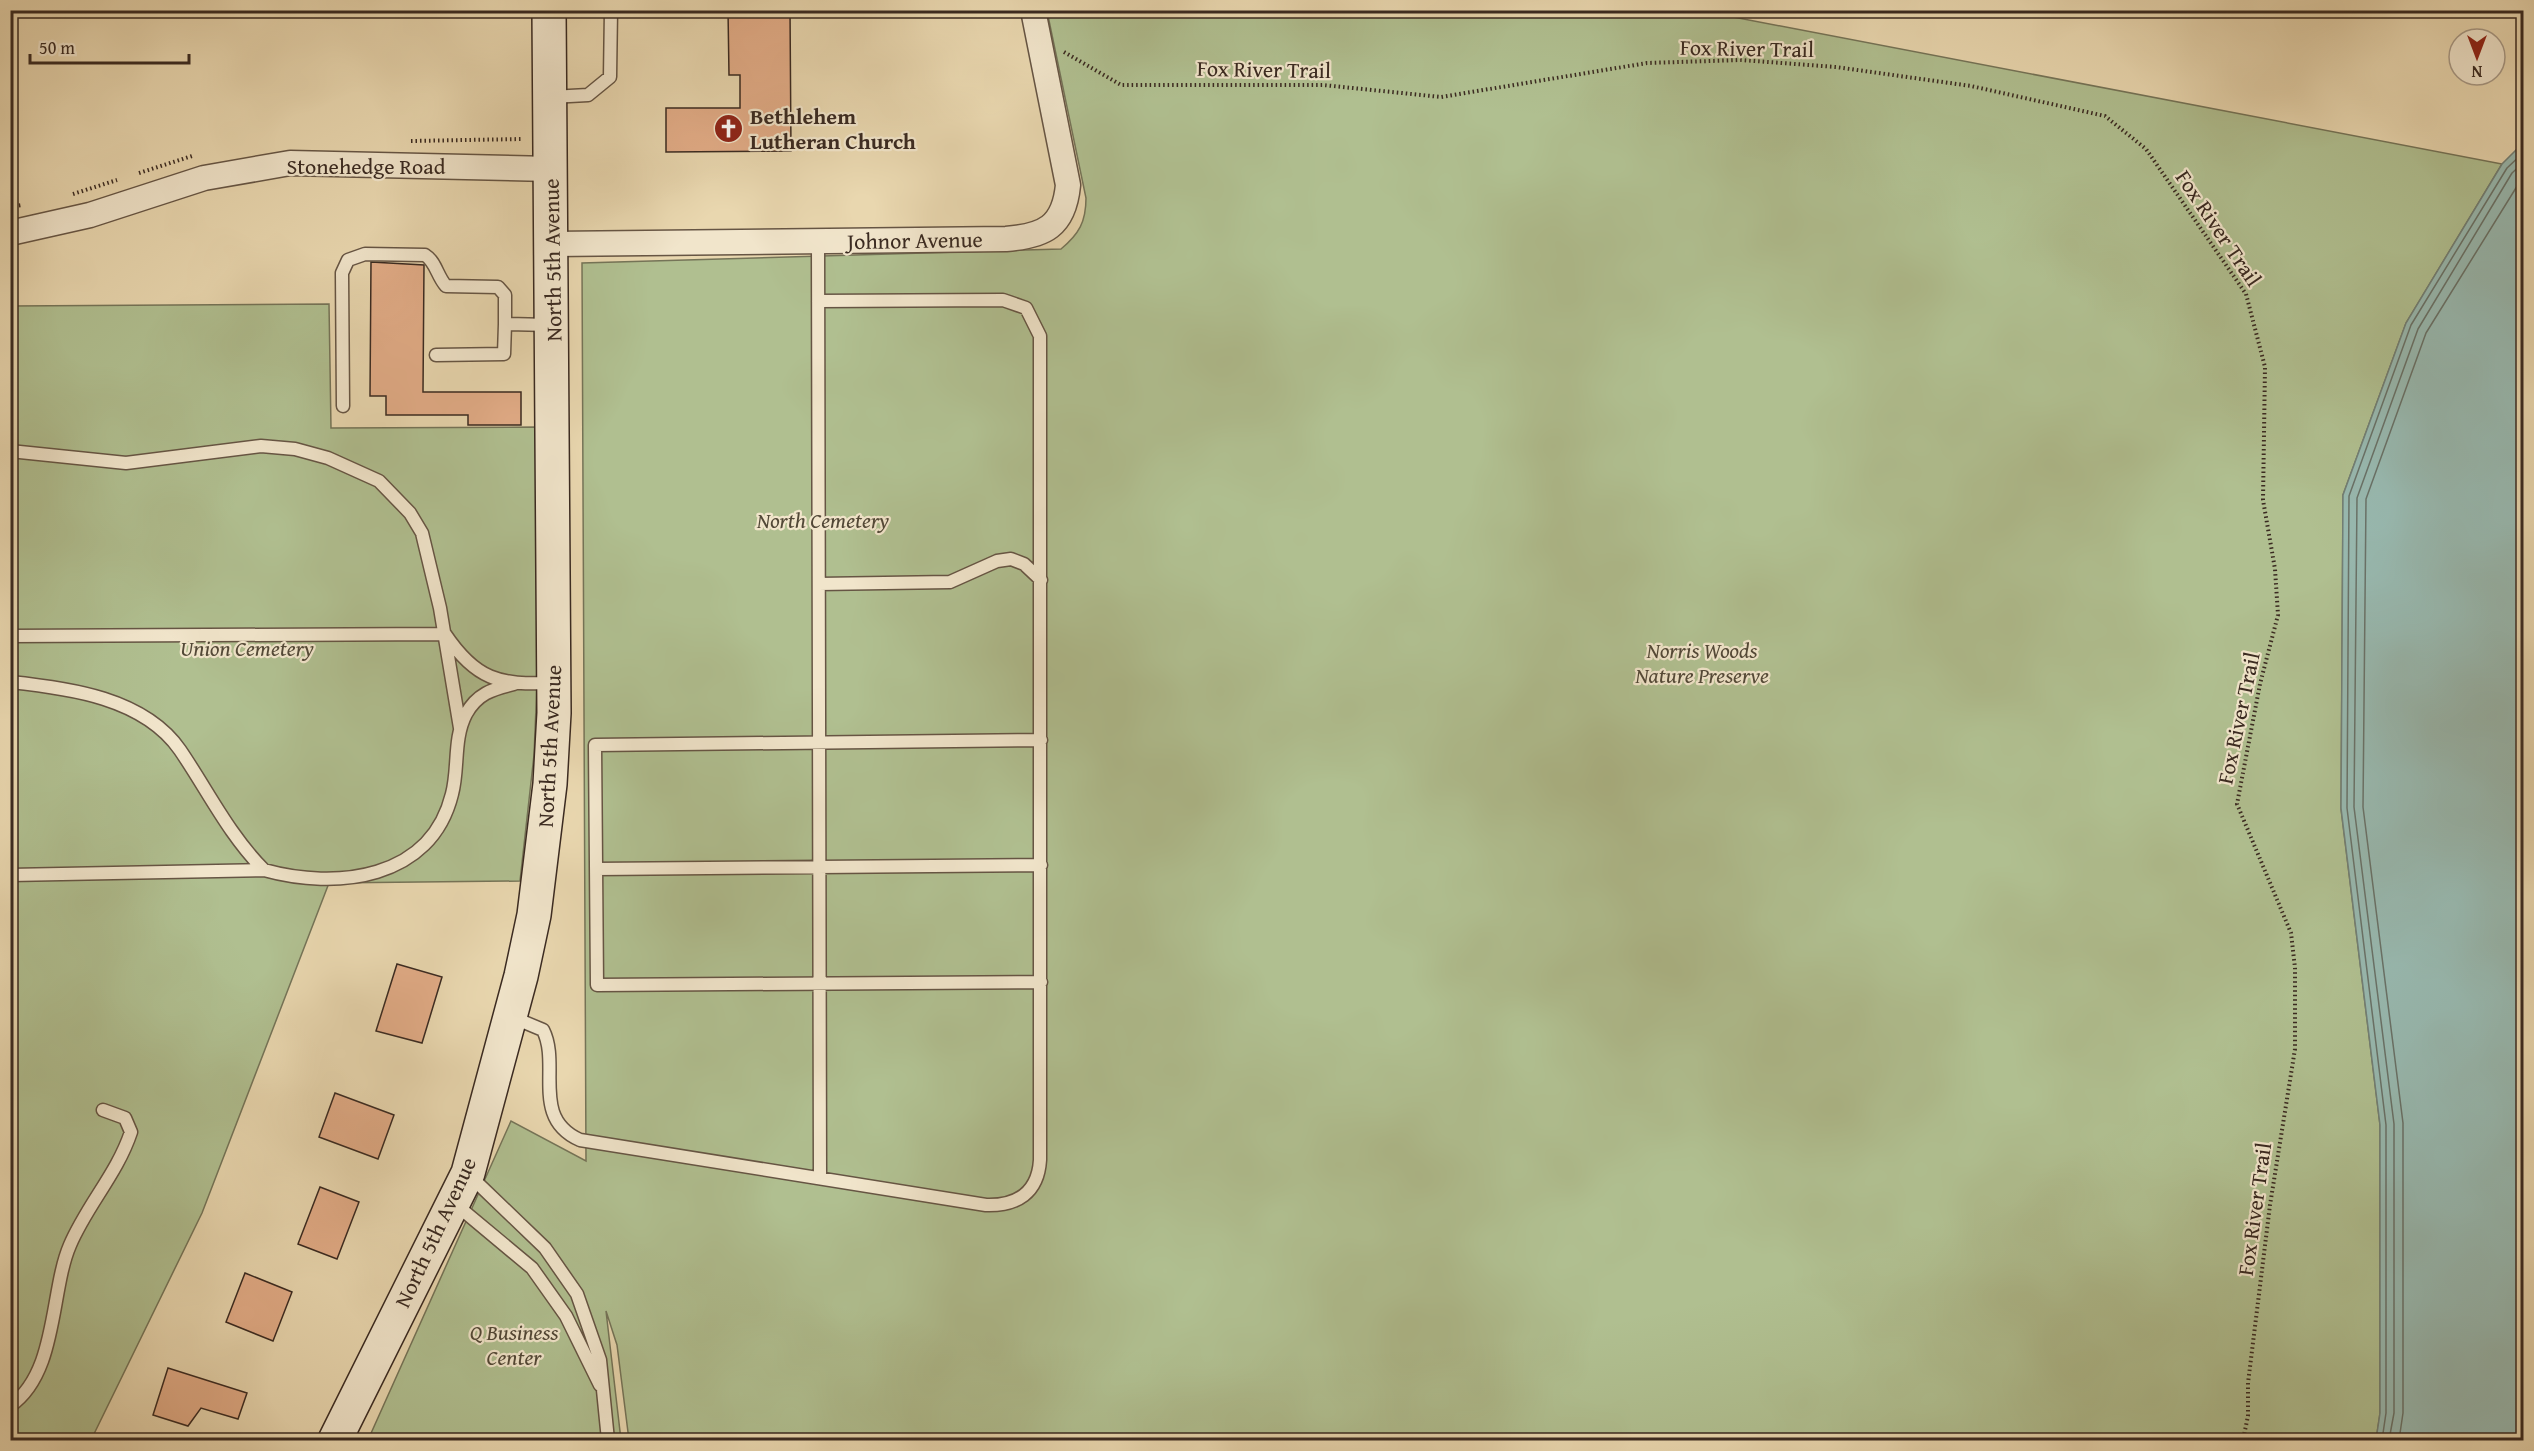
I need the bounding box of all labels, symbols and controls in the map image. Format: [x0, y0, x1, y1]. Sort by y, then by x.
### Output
scale bar [30, 27, 189, 65]
north arrow [2447, 27, 2507, 87]
street label: Fox River Trail [1680, 31, 1814, 65]
text: 50 m [39, 34, 75, 61]
street label: Fox River Trail [1197, 52, 1331, 86]
text: N [2471, 60, 2482, 84]
place label: Bethlehem Lutheran Church [750, 100, 916, 157]
church icon: Bethlehem Lutheran Church [713, 113, 745, 145]
street label: Stonehedge Road [287, 150, 446, 182]
street label: Fox River Trail [2168, 163, 2270, 293]
street label: North 5th Avenue [535, 178, 569, 342]
street label: Johnor Avenue [844, 223, 983, 257]
park label: North Cemetery [756, 504, 889, 536]
park label: Union Cemetery [180, 632, 314, 664]
park label: Norris Woods Nature Preserve [1634, 634, 1769, 691]
street label: Fox River Trail [2208, 649, 2268, 787]
street label: North 5th Avenue [529, 664, 569, 828]
street label: Fox River Trail [2229, 1140, 2279, 1278]
street label: North 5th Avenue [386, 1151, 484, 1313]
park label: Q Business Center [470, 1316, 558, 1373]

